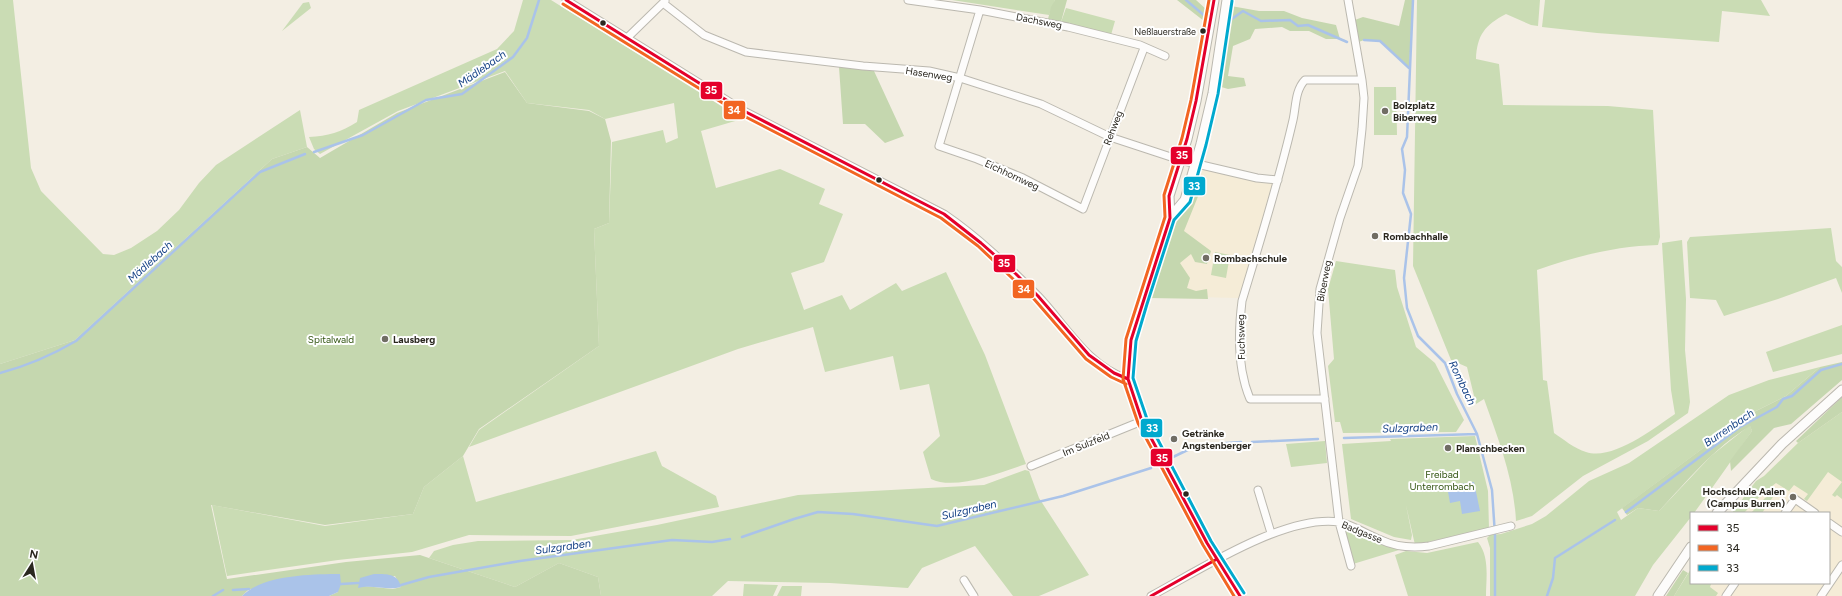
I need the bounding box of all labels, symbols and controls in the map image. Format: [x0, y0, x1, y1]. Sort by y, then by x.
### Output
street label: Dachsweg [1015, 10, 1063, 32]
unlabelled marker [598, 18, 608, 28]
place label: Neßlauerstraße [1134, 26, 1196, 37]
marker: Neßlauerstraße [1198, 26, 1208, 36]
water label: Mädlebach [455, 48, 509, 90]
street label: Hasenweg [905, 64, 953, 84]
line badge: 35 [700, 81, 723, 100]
text: 35 [705, 84, 717, 97]
place label: Bolzplatz Biberweg [1393, 99, 1437, 124]
line badge: 34 [723, 100, 746, 120]
text: 34 [727, 104, 741, 117]
marker: Bolzplatz Biberweg [1380, 106, 1390, 116]
street label: Rehweg [1100, 109, 1126, 147]
line badge: 35 [1170, 146, 1193, 165]
text: 35 [1176, 149, 1188, 162]
street label: Eichhornweg [983, 157, 1041, 193]
unlabelled marker [874, 175, 884, 185]
line badge: 33 [1183, 176, 1206, 196]
text: 33 [1188, 180, 1200, 193]
place label: Rombachhalle [1383, 230, 1448, 243]
marker: Rombachhalle [1370, 231, 1380, 241]
water label: Mädlebach [125, 239, 175, 285]
place label: Rombachschule [1214, 252, 1287, 265]
marker: Rombachschule [1201, 253, 1211, 263]
line badge: 35 [993, 254, 1016, 273]
text: 35 [998, 257, 1010, 270]
street label: Biberweg [1314, 259, 1334, 303]
line badge: 34 [1012, 279, 1035, 299]
text: 34 [1017, 283, 1031, 296]
street label: Fuchsweg [1234, 314, 1248, 360]
park label: Spitalwald [308, 333, 354, 346]
place label: Lausberg [393, 333, 435, 346]
marker: Lausberg [380, 334, 390, 344]
water label: Rombach [1446, 359, 1478, 407]
water label: Burrenbach [1702, 407, 1756, 449]
line badge: 33 [1140, 418, 1163, 438]
water label: Sulzgraben [1382, 421, 1438, 435]
text: 33 [1146, 422, 1158, 435]
place label: Getränke Angstenberger [1182, 427, 1251, 452]
street label: Im Sulzfeld [1061, 429, 1112, 459]
marker: Getränke Angstenberger [1169, 434, 1179, 444]
place label: Planschbecken [1456, 442, 1525, 455]
marker: Planschbecken [1443, 443, 1453, 453]
line badge: 35 [1150, 448, 1173, 467]
text: 35 [1156, 452, 1168, 465]
park label: Freibad Unterrombach [1410, 468, 1475, 493]
place label: Hochschule Aalen (Campus Burren) [1703, 485, 1785, 510]
unlabelled marker [1181, 489, 1191, 499]
marker: Hochschule Aalen (Campus Burren) [1788, 492, 1798, 502]
water label: Sulzgraben [940, 497, 998, 523]
legend [1690, 512, 1830, 584]
street label: Badgasse [1340, 518, 1385, 546]
text: 35 [1726, 521, 1740, 535]
water label: Sulzgraben [534, 537, 592, 557]
text: 34 [1726, 541, 1741, 555]
north arrow [12, 544, 52, 584]
text: N [28, 547, 39, 562]
text: 33 [1726, 561, 1739, 575]

